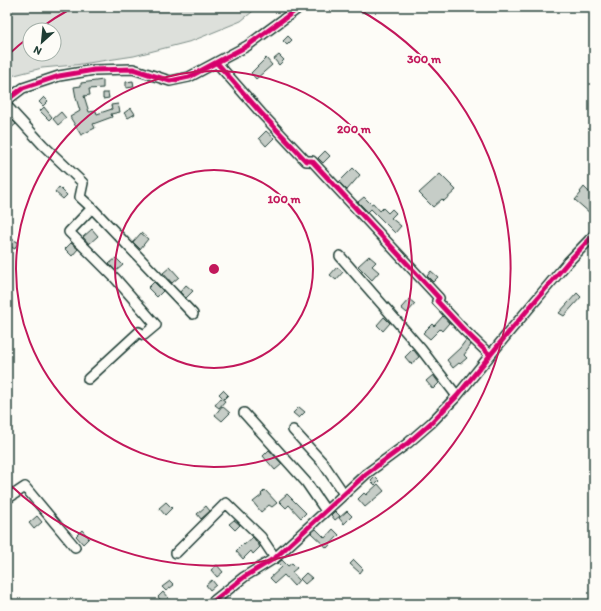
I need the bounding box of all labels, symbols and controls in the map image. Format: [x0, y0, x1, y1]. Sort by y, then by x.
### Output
north arrow [22, 22, 62, 62]
text: N [31, 43, 44, 58]
text: 300 m [407, 52, 442, 66]
text: 200 m [337, 122, 372, 136]
text: 100 m [267, 192, 301, 206]
centre of rings [207, 262, 221, 276]

